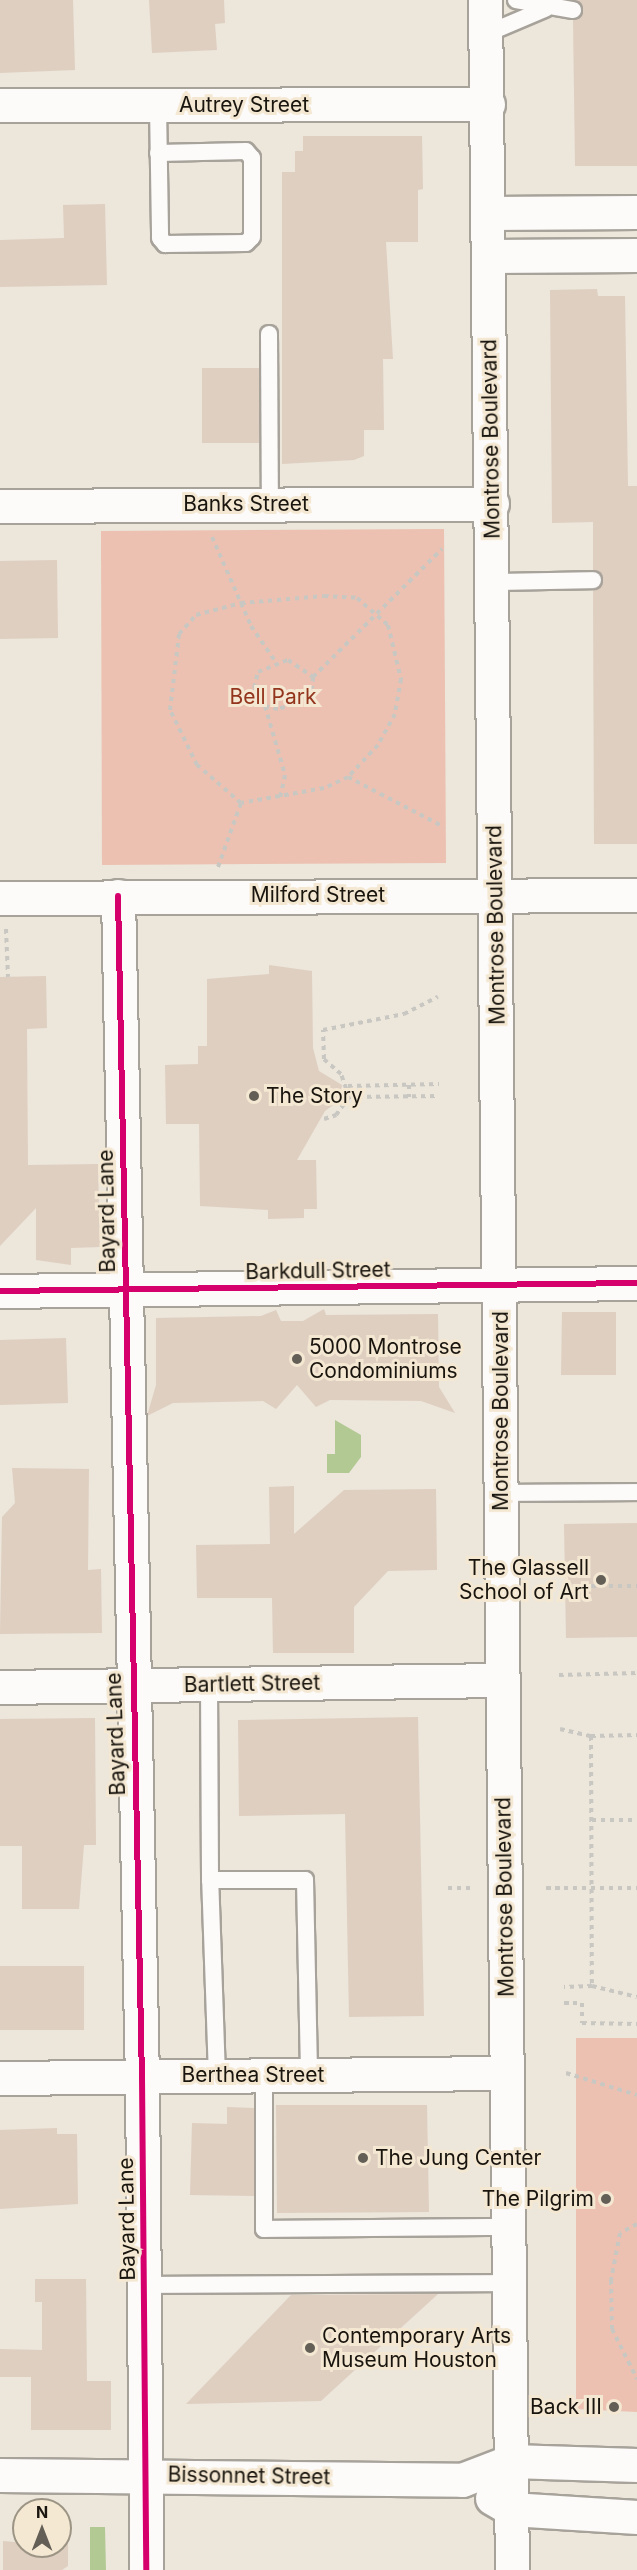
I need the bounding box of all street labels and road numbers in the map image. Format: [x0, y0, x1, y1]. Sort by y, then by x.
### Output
street label: Autrey Street [179, 92, 309, 118]
street label: Montrose Boulevard [477, 339, 505, 539]
street label: Banks Street [183, 491, 309, 517]
street label: Montrose Boulevard [482, 825, 510, 1025]
street label: Milford Street [251, 882, 385, 908]
street label: Bayard Lane [93, 1149, 121, 1273]
street label: Barkdull Street [245, 1257, 391, 1285]
street label: Montrose Boulevard [488, 1311, 514, 1511]
street label: Bartlett Street [184, 1670, 320, 1698]
street label: Bayard Lane [101, 1672, 131, 1796]
street label: Montrose Boulevard [491, 1797, 519, 1997]
street label: Berthea Street [182, 2062, 324, 2088]
street label: Bayard Lane [113, 2157, 141, 2281]
street label: Bissonnet Street [167, 2462, 331, 2490]

